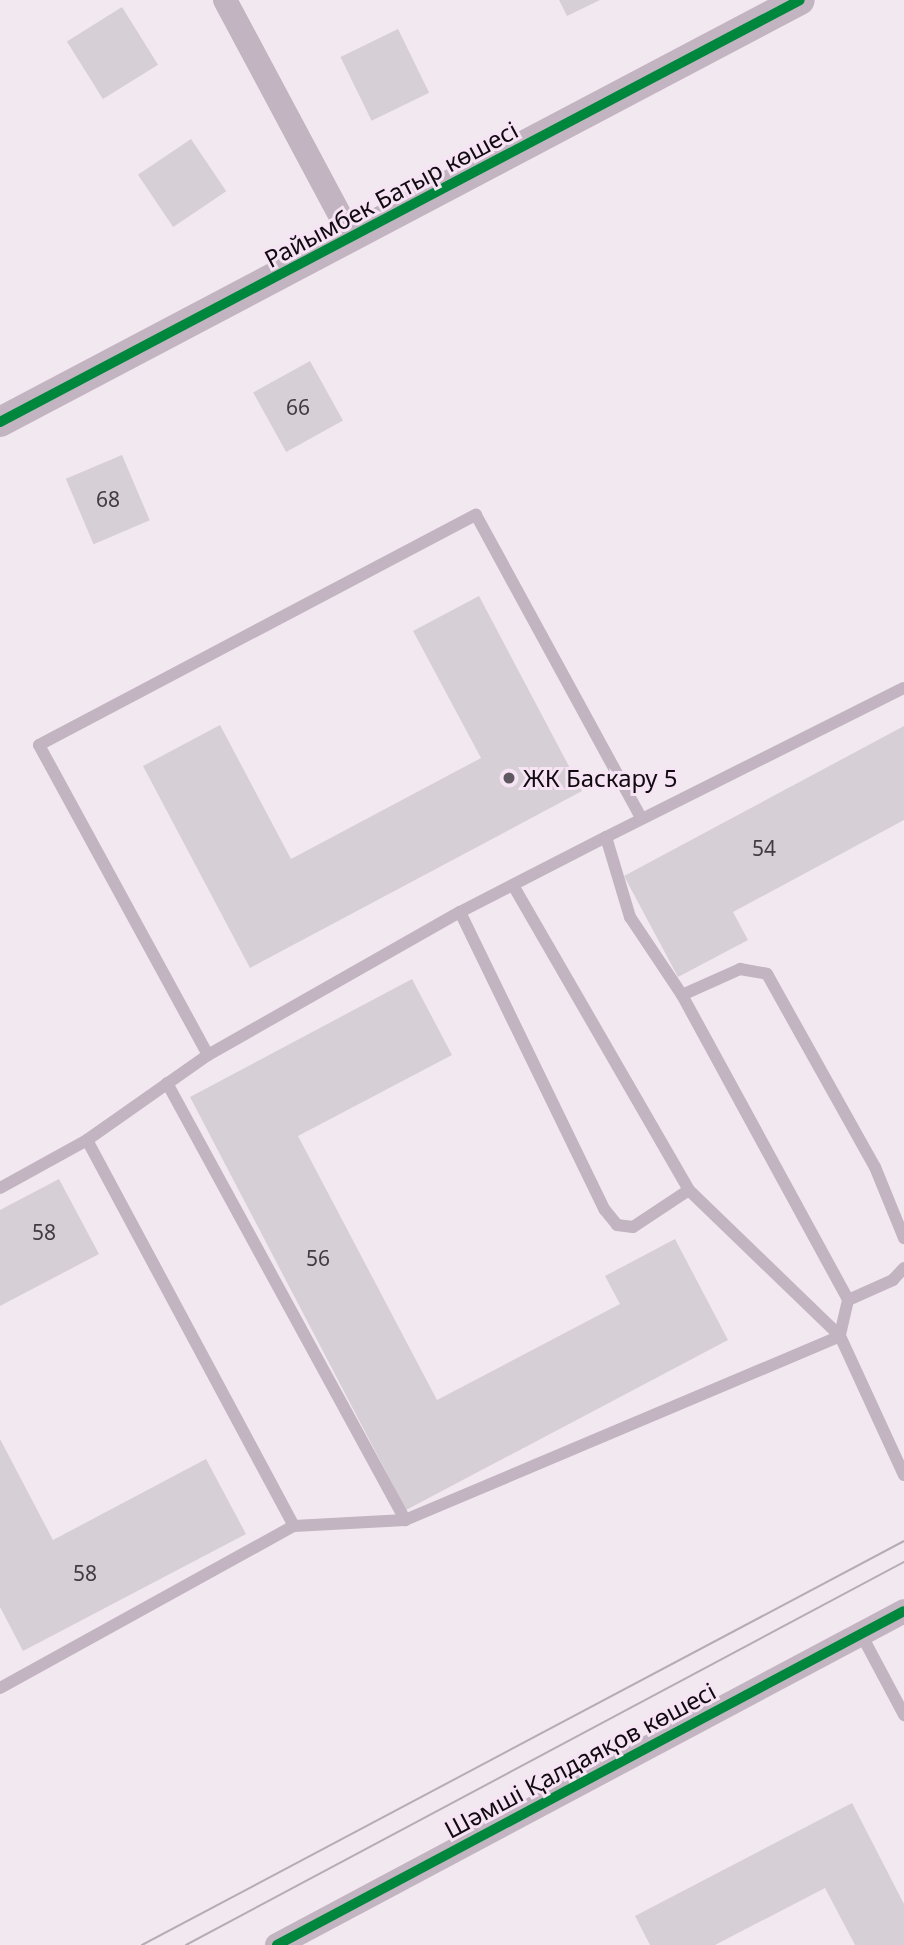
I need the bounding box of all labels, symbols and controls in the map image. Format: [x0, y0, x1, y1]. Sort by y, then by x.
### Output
street label: Райымбек Батыр көшесі [259, 115, 523, 273]
house number: 66 [286, 394, 310, 420]
house number: 68 [96, 486, 120, 512]
place label: ЖК Баскару 5 [523, 764, 678, 792]
marker: ЖК Баскару 5 [501, 770, 517, 786]
house number: 54 [752, 835, 776, 861]
house number: 58 [32, 1219, 56, 1245]
house number: 56 [306, 1245, 330, 1271]
house number: 58 [73, 1560, 97, 1586]
street label: Шәмші Қалдаяқов көшесі [440, 1676, 720, 1844]

